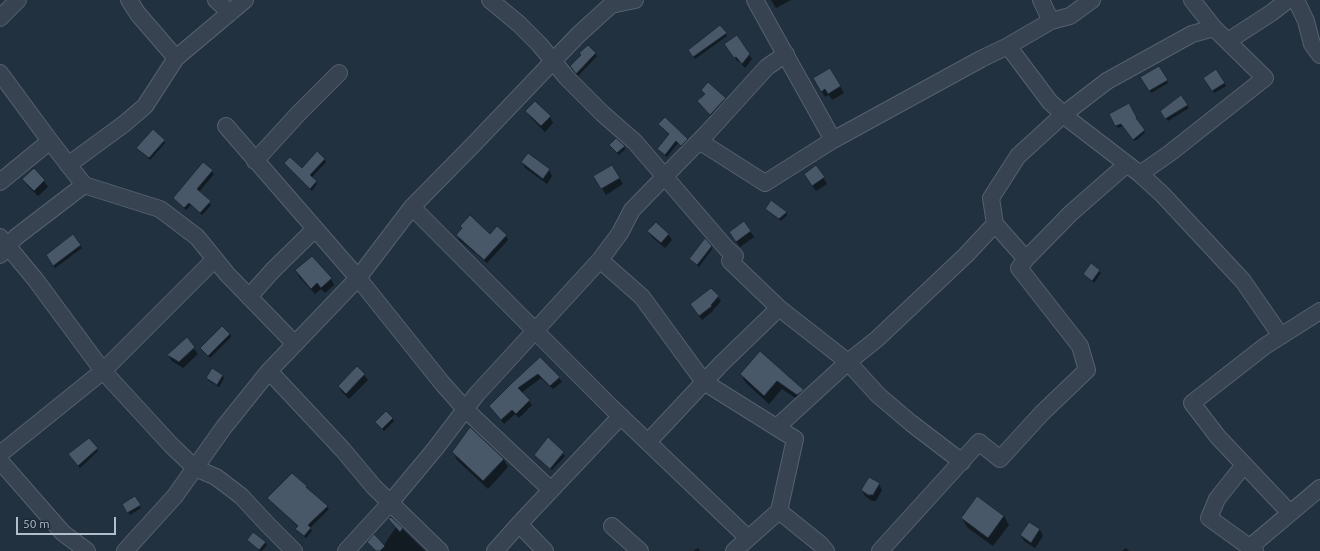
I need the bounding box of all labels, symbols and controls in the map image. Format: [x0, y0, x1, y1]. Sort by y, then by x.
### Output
scale bar [18, 509, 118, 535]
text: 50 m [23, 517, 50, 530]

